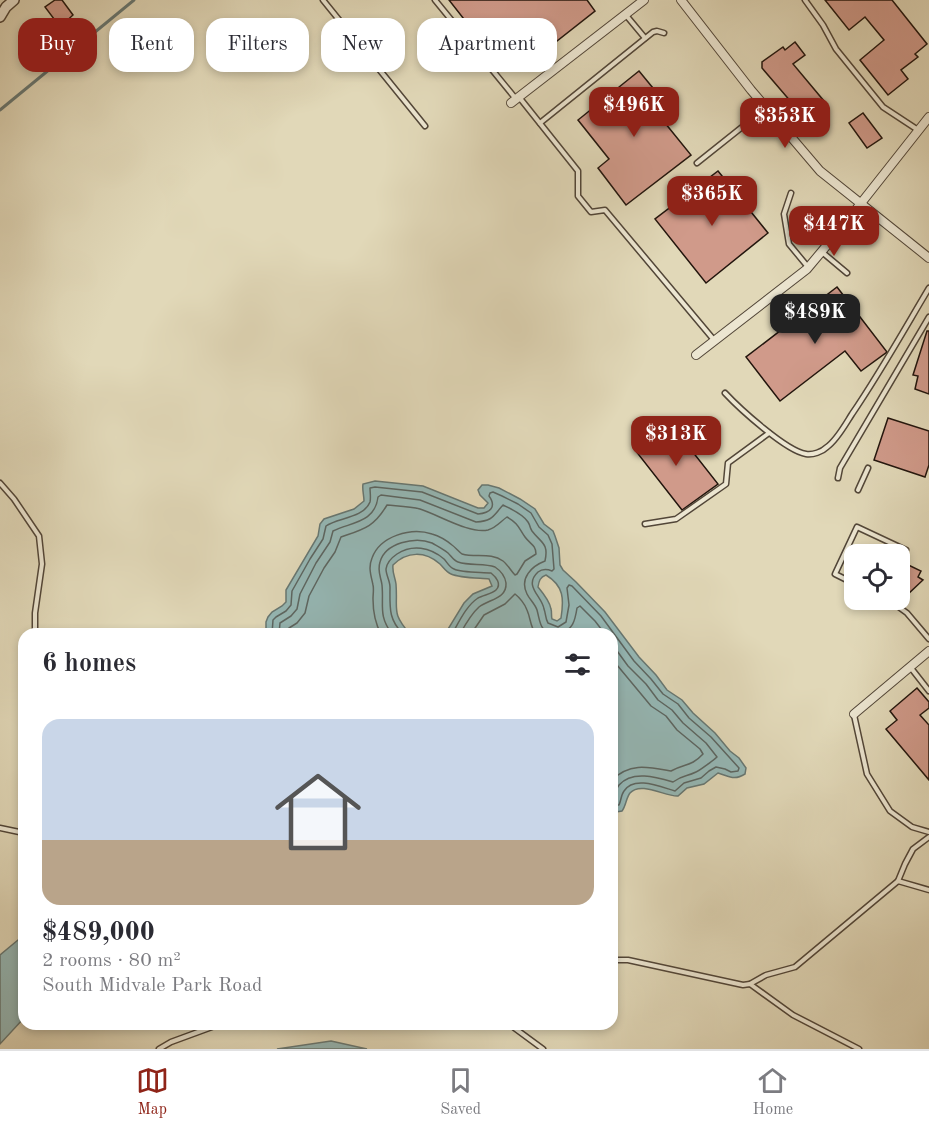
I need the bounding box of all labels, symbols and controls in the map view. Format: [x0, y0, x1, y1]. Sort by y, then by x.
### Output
chip: Buy [18, 18, 97, 72]
chip: Rent [109, 18, 194, 72]
chip: Filters [206, 18, 309, 72]
chip: New [321, 18, 405, 72]
chip: Apartment [417, 18, 557, 72]
pin: $496K [592, 87, 676, 138]
text: $496K [603, 96, 665, 116]
pin: $353K [743, 98, 827, 149]
text: $353K [754, 107, 816, 127]
pin: $365K [670, 176, 754, 227]
text: $365K [681, 185, 743, 205]
pin: $447K [792, 206, 876, 257]
text: $447K [803, 215, 865, 235]
pin: $489K [773, 294, 857, 345]
text: $489K [784, 303, 846, 323]
pin: $313K [634, 416, 718, 467]
text: $313K [645, 425, 707, 445]
map controls [844, 544, 910, 610]
button: locate [844, 544, 910, 610]
icon: filters [561, 648, 594, 681]
text: 6 homes [42, 651, 136, 677]
icon: home [264, 758, 372, 866]
text: $489,000 [42, 920, 155, 946]
text: 2 rooms · 80 m² [42, 951, 181, 971]
text: South Midvale Park Road [42, 976, 262, 996]
tab: Map [136, 1064, 169, 1120]
tab: Saved [440, 1064, 481, 1120]
tab: Home [753, 1064, 793, 1120]

